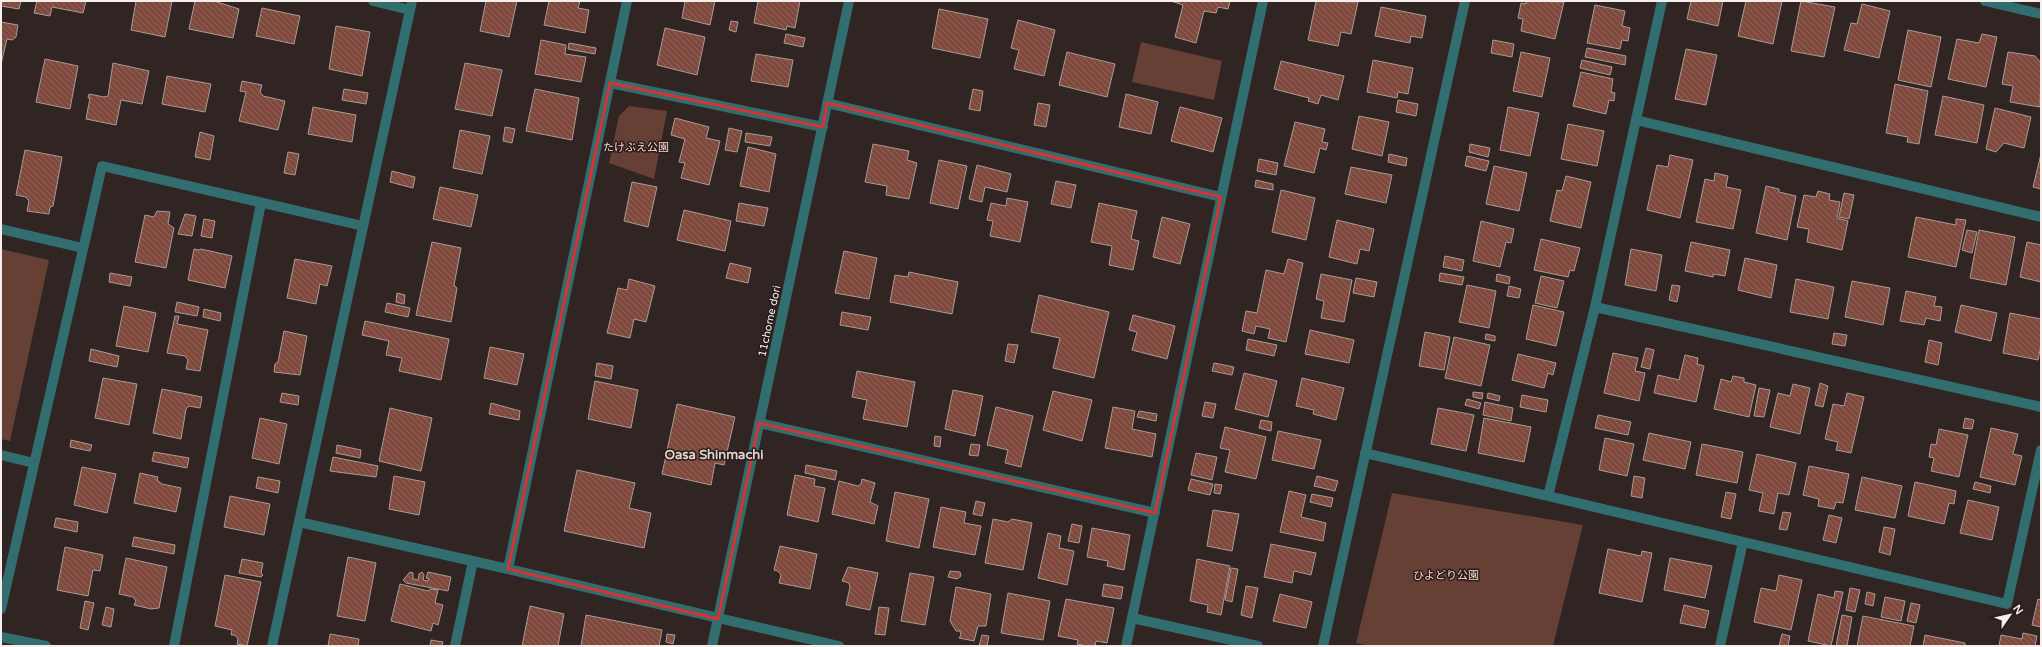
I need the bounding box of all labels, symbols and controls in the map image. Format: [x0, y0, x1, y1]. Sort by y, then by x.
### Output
park label: たけぶえ公園 [603, 141, 669, 154]
street label: 11chome dori [756, 284, 783, 358]
district label: Oasa Shinmachi [665, 447, 763, 463]
park label: ひよどり公園 [1413, 569, 1479, 582]
north arrow [1990, 595, 2030, 635]
text: N [2010, 602, 2026, 617]

